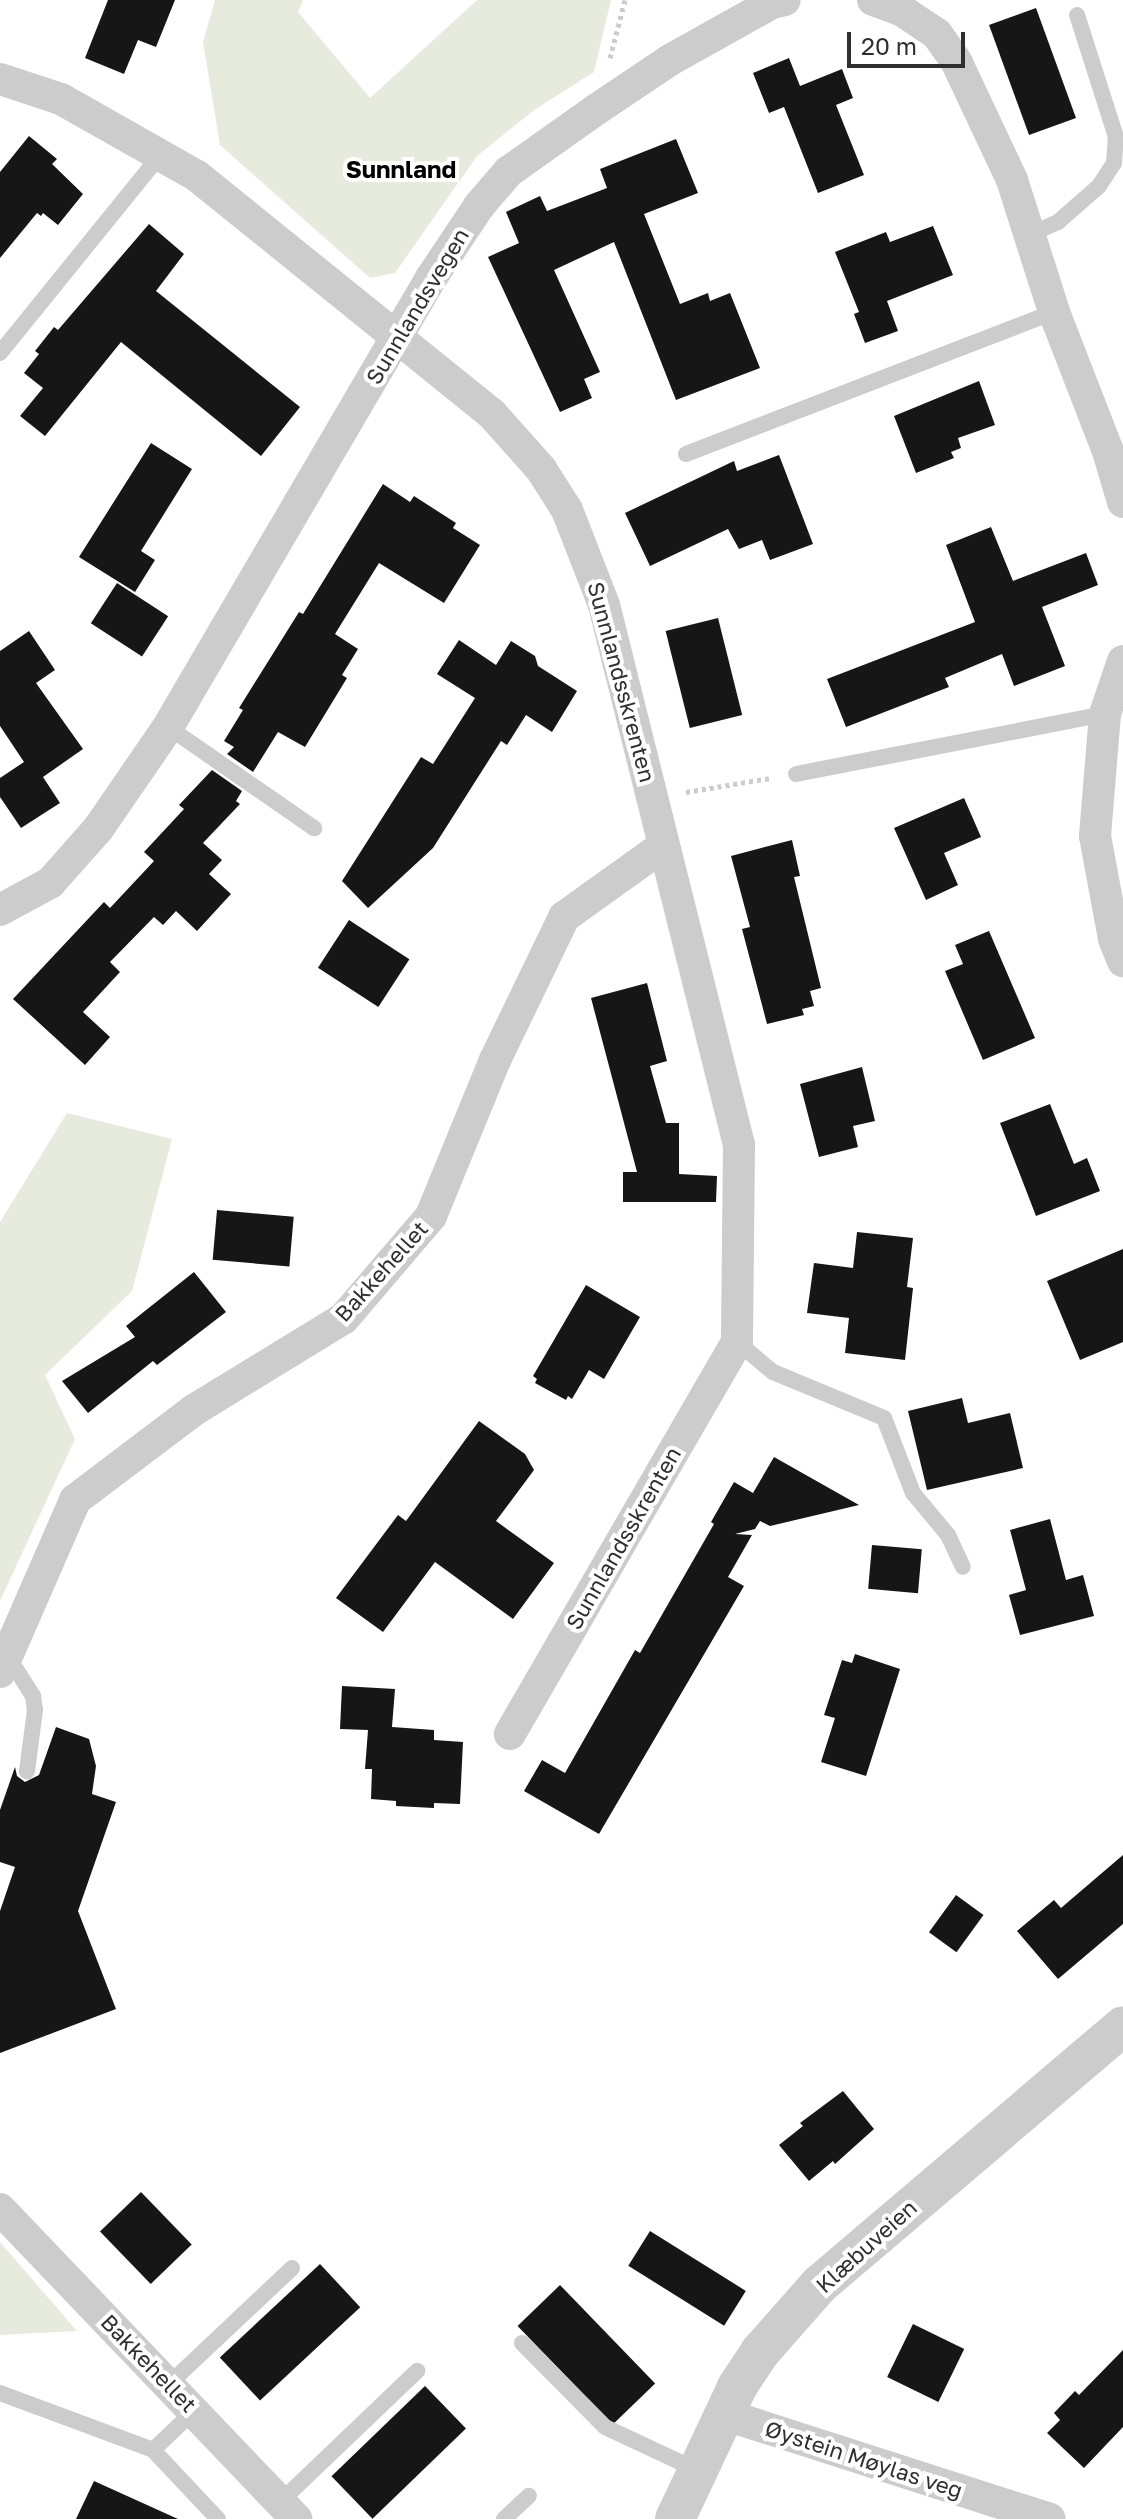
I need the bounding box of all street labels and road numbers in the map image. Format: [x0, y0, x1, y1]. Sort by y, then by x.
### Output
street label: Sunnlandsvegen [360, 223, 474, 389]
street label: Sunnlandsskrenten [583, 579, 661, 785]
street label: Bakkehellet [329, 1215, 433, 1327]
street label: Sunnlandsskrenten [560, 1442, 686, 1634]
street label: Klæbuveien [810, 2194, 922, 2298]
street label: Bakkehellet [96, 2308, 202, 2418]
street label: Øystein Møylas veg [762, 2415, 966, 2503]

